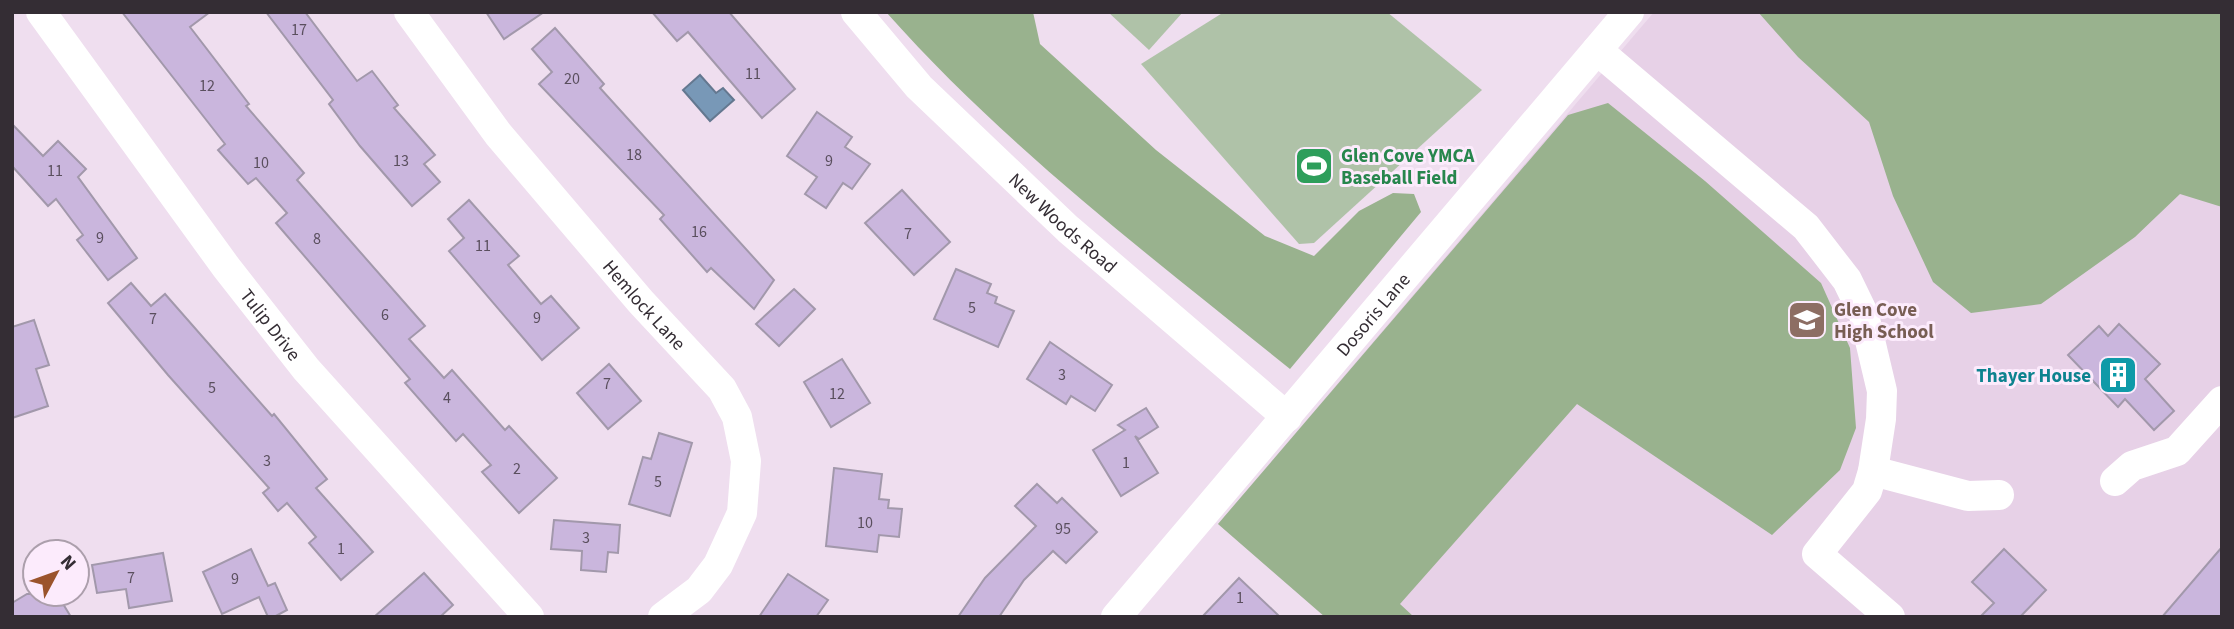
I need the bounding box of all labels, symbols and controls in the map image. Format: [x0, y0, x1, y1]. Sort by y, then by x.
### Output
house number: 17 [291, 19, 307, 41]
house number: 11 [745, 63, 761, 85]
house number: 20 [564, 68, 580, 90]
house number: 12 [199, 75, 215, 97]
place label: Glen Cove YMCA Baseball Field [1341, 143, 1474, 192]
house number: 18 [626, 144, 642, 166]
sports icon: Glen Cove YMCA Baseball Field [1293, 145, 1335, 187]
house number: 13 [393, 150, 409, 172]
house number: 9 [825, 150, 833, 172]
house number: 10 [253, 152, 269, 174]
house number: 11 [47, 160, 63, 182]
street label: New Woods Road [1002, 167, 1122, 280]
house number: 16 [691, 221, 707, 243]
house number: 7 [904, 223, 912, 245]
house number: 9 [96, 227, 104, 249]
house number: 8 [313, 228, 321, 250]
house number: 11 [475, 235, 491, 257]
street label: Hemlock Lane [596, 254, 691, 357]
street label: Dosoris Lane [1331, 268, 1417, 363]
street label: Tulip Drive [233, 284, 307, 367]
house number: 5 [968, 297, 976, 319]
place label: Glen Cove High School [1834, 297, 1934, 346]
school or university icon: Glen Cove High School [1786, 299, 1828, 341]
house number: 6 [381, 304, 389, 326]
house number: 9 [533, 307, 541, 329]
house number: 7 [149, 308, 157, 330]
building icon: Thayer House [2097, 354, 2139, 396]
place label: Thayer House [1976, 363, 2091, 390]
house number: 3 [1058, 364, 1066, 386]
house number: 7 [603, 373, 611, 395]
house number: 5 [208, 377, 216, 399]
house number: 12 [829, 383, 845, 405]
house number: 4 [443, 387, 451, 409]
house number: 3 [263, 450, 271, 472]
house number: 1 [1122, 452, 1130, 474]
house number: 2 [513, 458, 521, 480]
house number: 5 [654, 471, 662, 493]
house number: 10 [857, 512, 873, 534]
house number: 95 [1055, 518, 1071, 540]
house number: 3 [582, 527, 590, 549]
north arrow [21, 538, 91, 608]
house number: 1 [337, 538, 345, 560]
text: N [53, 549, 82, 576]
house number: 7 [127, 567, 135, 589]
house number: 9 [231, 568, 239, 590]
house number: 1 [1236, 587, 1244, 609]

